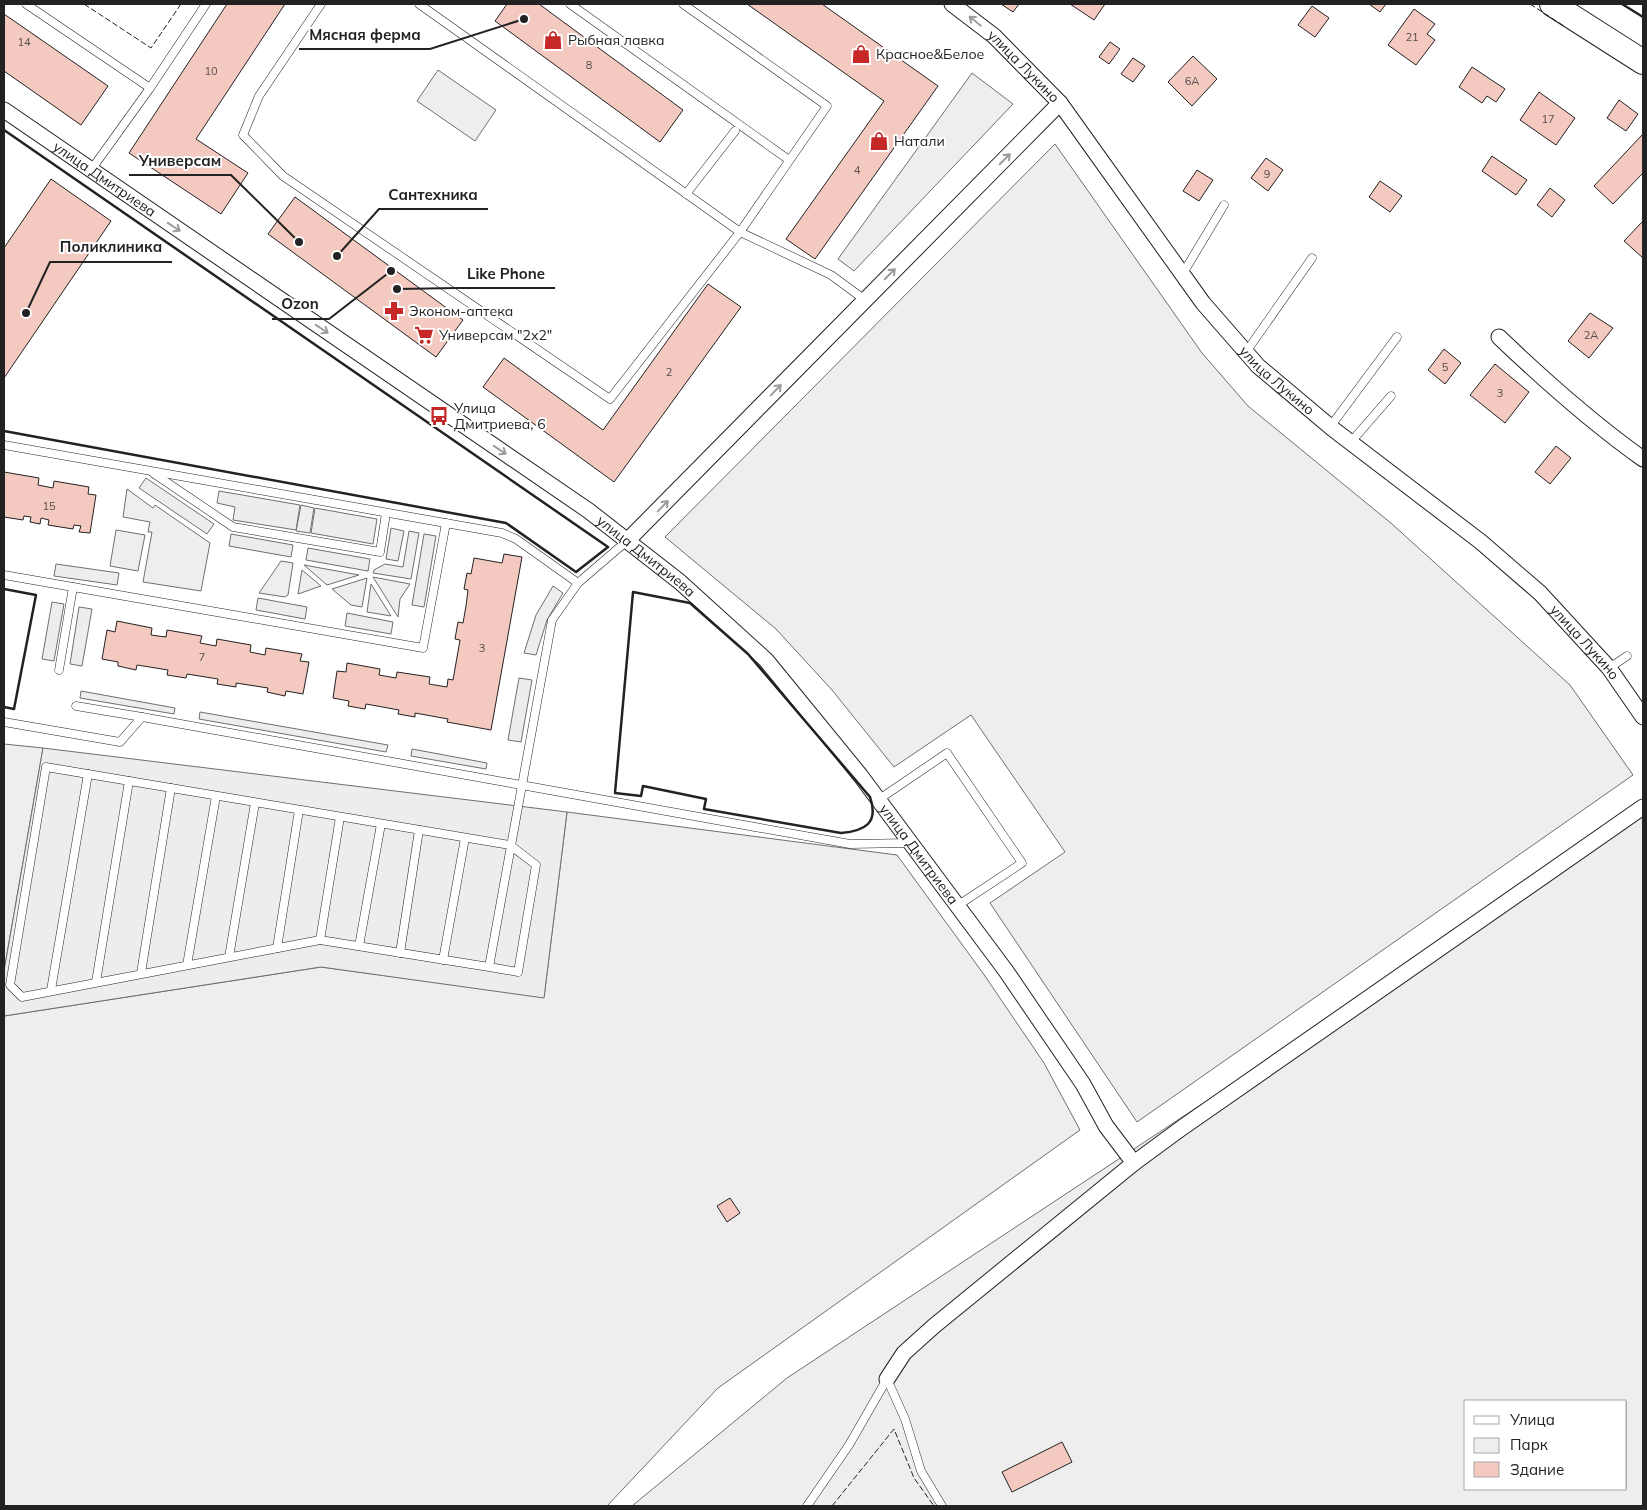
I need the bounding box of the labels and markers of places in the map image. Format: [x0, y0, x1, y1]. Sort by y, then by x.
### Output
callout: Мясная ферма [299, 19, 430, 49]
shop icon: Рыбная лавка [542, 29, 564, 51]
place label: Рыбная лавка [568, 31, 664, 49]
shop icon: Красное&Белое [850, 43, 872, 65]
place label: Красное&Белое [876, 45, 985, 63]
shop icon: Натали [868, 130, 890, 152]
place label: Натали [894, 132, 945, 150]
callout: Универсам [129, 145, 231, 175]
callout: Сантехника [379, 179, 488, 209]
callout: Поликлиника [50, 232, 172, 262]
callout: Like Phone [457, 258, 555, 288]
callout: Ozon [272, 289, 329, 319]
pharmacy icon: Эконом-аптека [383, 300, 405, 322]
place label: Эконом-аптека [409, 302, 513, 320]
supermarket icon: Универсам "2x2" [413, 324, 435, 346]
place label: Универсам "2x2" [438, 326, 552, 344]
place label: Улица Дмитриева, 6 [453, 399, 546, 433]
bus stop icon: Улица Дмитриева, 6 [428, 405, 450, 427]

